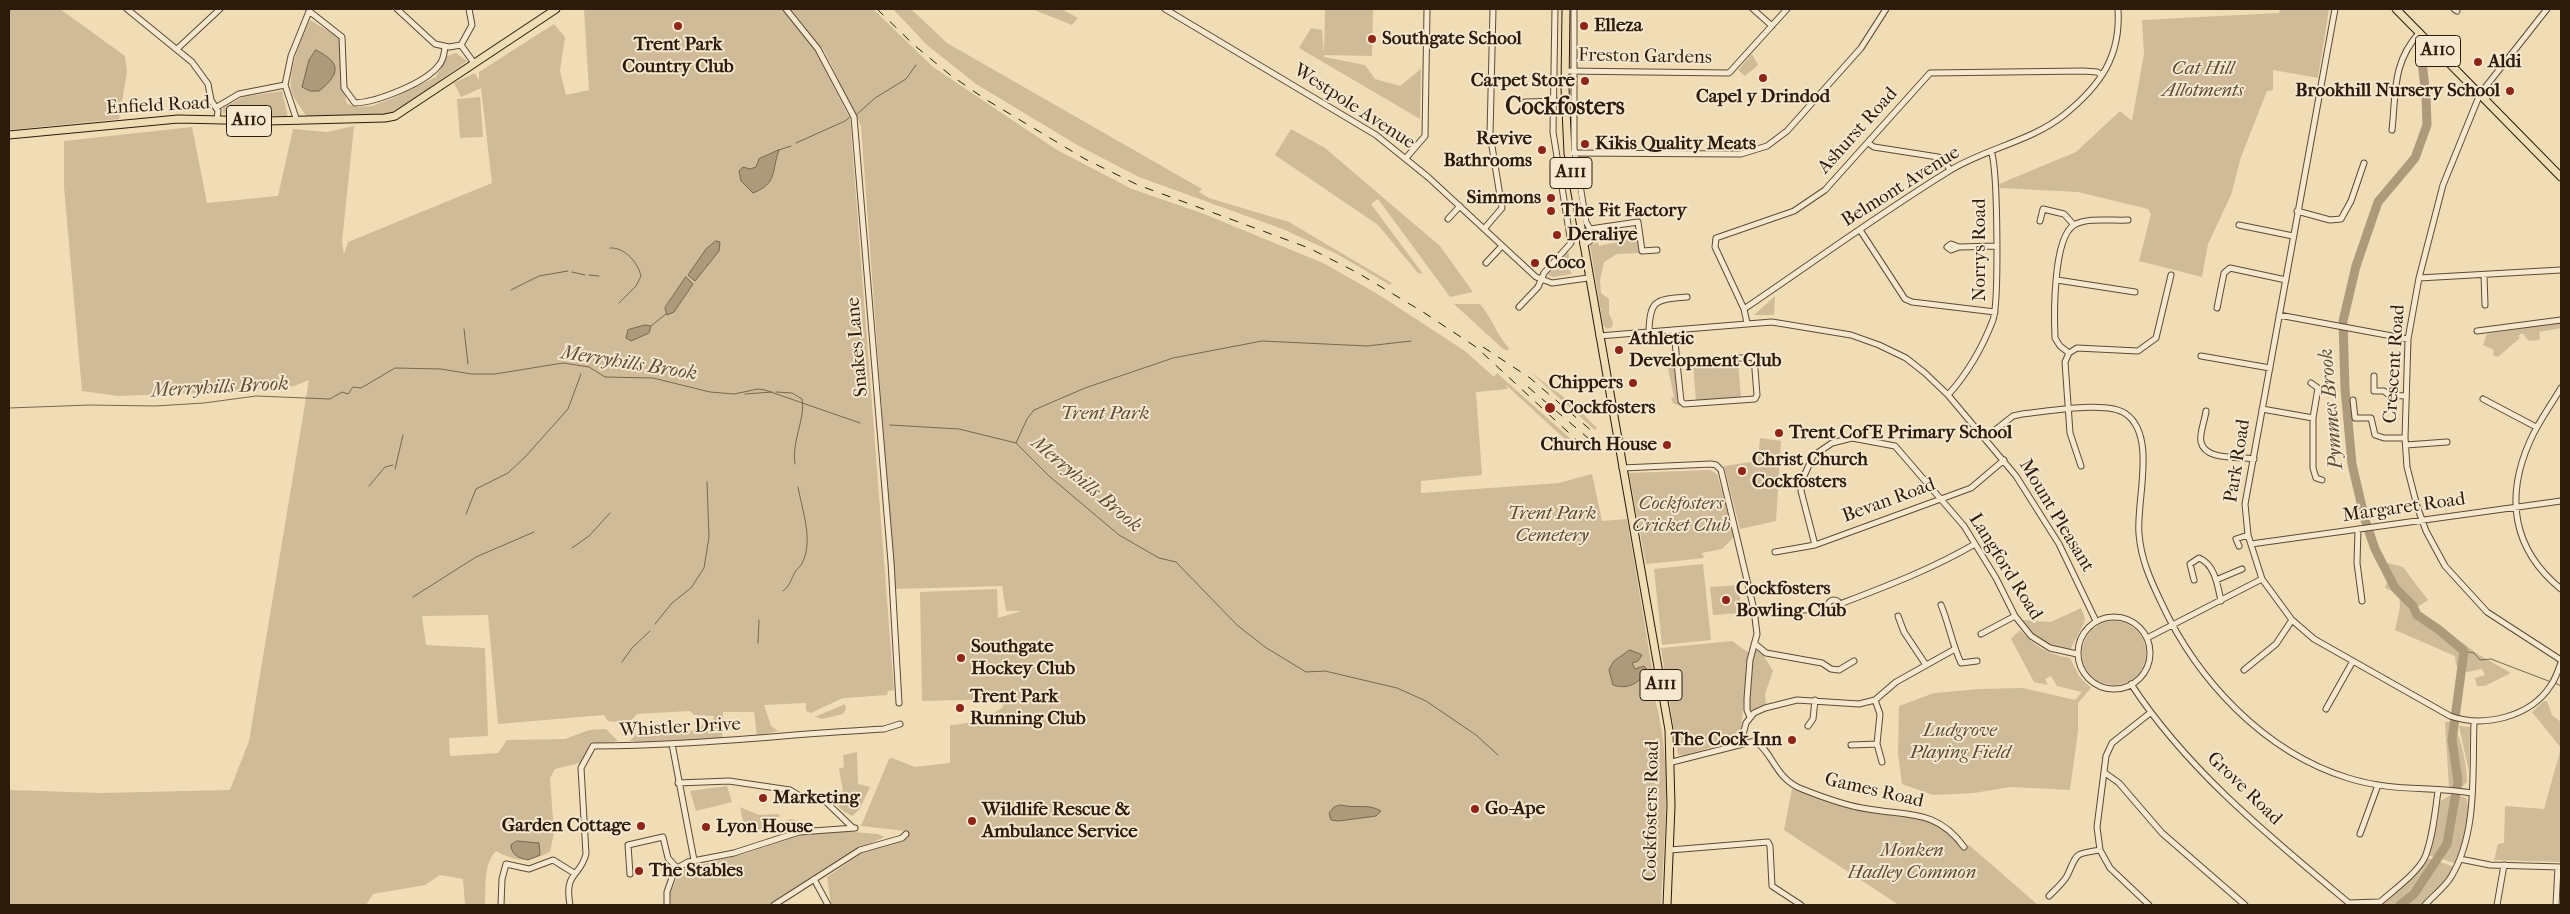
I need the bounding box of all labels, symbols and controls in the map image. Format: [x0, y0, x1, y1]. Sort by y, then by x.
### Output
place label: Elleza [1594, 15, 1643, 37]
marker: Trent Park Country Club [672, 20, 684, 32]
marker: Elleza [1578, 20, 1590, 32]
place label: Southgate School [1382, 28, 1522, 50]
marker: Southgate School [1366, 33, 1378, 45]
place label: Trent Park Country Club [622, 34, 734, 78]
road number: A110 [2416, 36, 2460, 66]
street label: Freston Gardens [1578, 44, 1712, 70]
place label: Aldi [2488, 51, 2521, 73]
marker: Aldi [2472, 56, 2484, 68]
park label: Cat Hill Allotments [2162, 58, 2244, 102]
street label: Westpole Avenue [1289, 59, 1419, 155]
place label: Carpet Store [1471, 70, 1575, 92]
marker: Capel y Drindod [1757, 72, 1769, 84]
marker: Carpet Store [1579, 75, 1591, 87]
place label: Brookhill Nursery School [2295, 80, 2500, 102]
street label: Ashurst Road [1813, 83, 1903, 179]
marker: Brookhill Nursery School [2504, 85, 2516, 97]
place label: Capel y Drindod [1696, 86, 1830, 108]
street label: Enfield Road [105, 92, 211, 120]
district label: Cockfosters [1505, 94, 1625, 122]
road number: A110 [226, 105, 272, 136]
place label: Revive Bathrooms [1443, 128, 1532, 172]
place label: Kikis Quality Meats [1595, 133, 1756, 155]
marker: Kikis Quality Meats [1579, 138, 1591, 150]
street label: Belmont Avenue [1838, 142, 1964, 232]
marker: Revive Bathrooms [1536, 144, 1548, 156]
road number: A111 [1550, 158, 1592, 188]
place label: Simmons [1467, 187, 1541, 209]
marker: Simmons [1545, 192, 1557, 204]
street label: Norrys Road [1969, 198, 1991, 302]
place label: The Fit Factory [1561, 200, 1687, 222]
marker: The Fit Factory [1545, 205, 1557, 217]
place label: Deraliye [1567, 224, 1637, 246]
marker: Deraliye [1551, 229, 1563, 241]
place label: Coco [1545, 252, 1585, 274]
marker: Coco [1529, 257, 1541, 269]
street label: Snakes Lane [842, 296, 874, 398]
street label: Crescent Road [2379, 304, 2411, 424]
place label: Athletic Development Club [1629, 328, 1782, 372]
water label: Merryhills Brook [559, 341, 699, 387]
marker: Athletic Development Club [1613, 344, 1625, 356]
water label: Pymmes Brook [2315, 347, 2349, 471]
water label: Merryhills Brook [151, 372, 289, 404]
place label: Chippers [1549, 372, 1623, 394]
marker: Chippers [1627, 377, 1639, 389]
place label: Cockfosters [1561, 397, 1656, 419]
marker: Cockfosters [1543, 401, 1557, 415]
park label: Trent Park [1061, 403, 1149, 425]
street label: Park Road [2220, 418, 2256, 504]
place label: Trent CofE Primary School [1789, 422, 2012, 444]
marker: Trent CofE Primary School [1773, 427, 1785, 439]
water label: Merryhills Brook [1026, 432, 1146, 538]
place label: Church House [1541, 434, 1657, 456]
marker: Church House [1661, 439, 1673, 451]
place label: Christ Church Cockfosters [1752, 449, 1868, 493]
street label: Mount Pleasant [2013, 456, 2099, 576]
marker: Christ Church Cockfosters [1736, 465, 1748, 477]
street label: Bevan Road [1839, 474, 1939, 528]
street label: Margaret Road [2341, 488, 2467, 528]
park label: Cockfosters Cricket Club [1632, 493, 1730, 537]
park label: Trent Park Cemetery [1508, 503, 1596, 547]
street label: Langford Road [1963, 509, 2047, 625]
place label: Cockfosters Bowling Club [1736, 578, 1846, 622]
marker: Cockfosters Bowling Club [1720, 594, 1732, 606]
place label: Southgate Hockey Club [971, 636, 1075, 680]
marker: Southgate Hockey Club [955, 652, 967, 664]
road number: A111 [1640, 670, 1682, 700]
place label: Trent Park Running Club [970, 686, 1086, 730]
marker: Trent Park Running Club [954, 702, 966, 714]
street label: Whistler Drive [619, 713, 741, 743]
park label: Ludgrove Playing Field [1910, 720, 2010, 764]
place label: The Cock Inn [1671, 729, 1782, 751]
marker: The Cock Inn [1786, 734, 1798, 746]
street label: Cockfosters Road [1639, 740, 1665, 882]
street label: Grove Road [2202, 748, 2286, 830]
street label: Games Road [1822, 769, 1926, 813]
place label: Marketing [773, 787, 860, 809]
marker: Marketing [757, 792, 769, 804]
place label: Go-Ape [1485, 798, 1545, 820]
place label: Wildlife Rescue & Ambulance Service [982, 799, 1138, 843]
marker: Go-Ape [1469, 803, 1481, 815]
place label: Garden Cottage [502, 815, 631, 837]
marker: Wildlife Rescue & Ambulance Service [966, 815, 978, 827]
place label: Lyon House [716, 816, 813, 838]
marker: Garden Cottage [635, 820, 647, 832]
marker: Lyon House [700, 821, 712, 833]
park label: Monken Hadley Common [1848, 840, 1976, 884]
place label: The Stables [649, 860, 743, 882]
marker: The Stables [633, 865, 645, 877]

